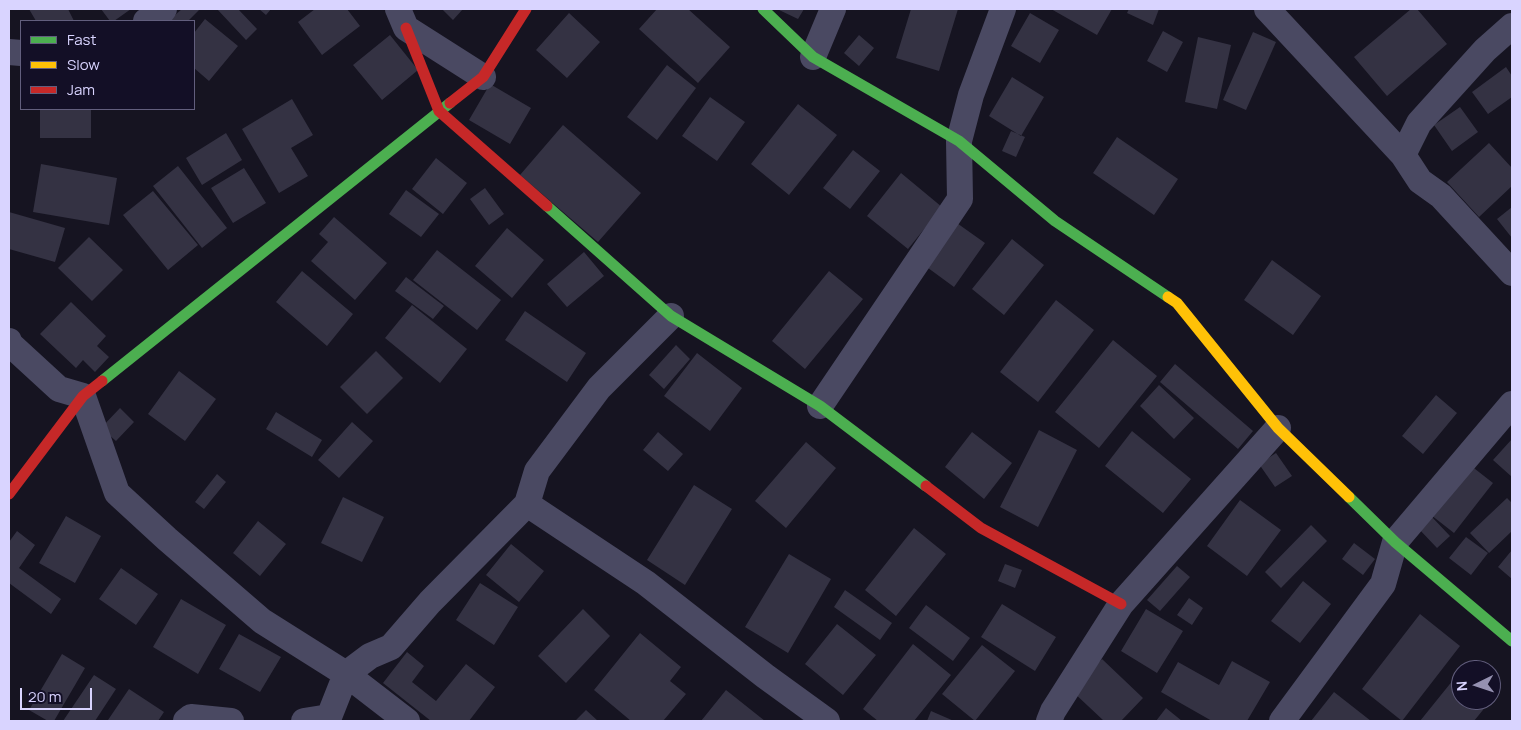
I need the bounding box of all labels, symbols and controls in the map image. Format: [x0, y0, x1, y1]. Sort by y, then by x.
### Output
legend [20, 20, 195, 110]
text: Fast [67, 29, 96, 50]
text: Slow [67, 54, 100, 75]
text: Jam [67, 79, 95, 100]
north arrow [1451, 660, 1501, 710]
scale bar [22, 678, 95, 710]
text: N [1452, 680, 1471, 692]
text: 20 m [28, 686, 61, 707]

